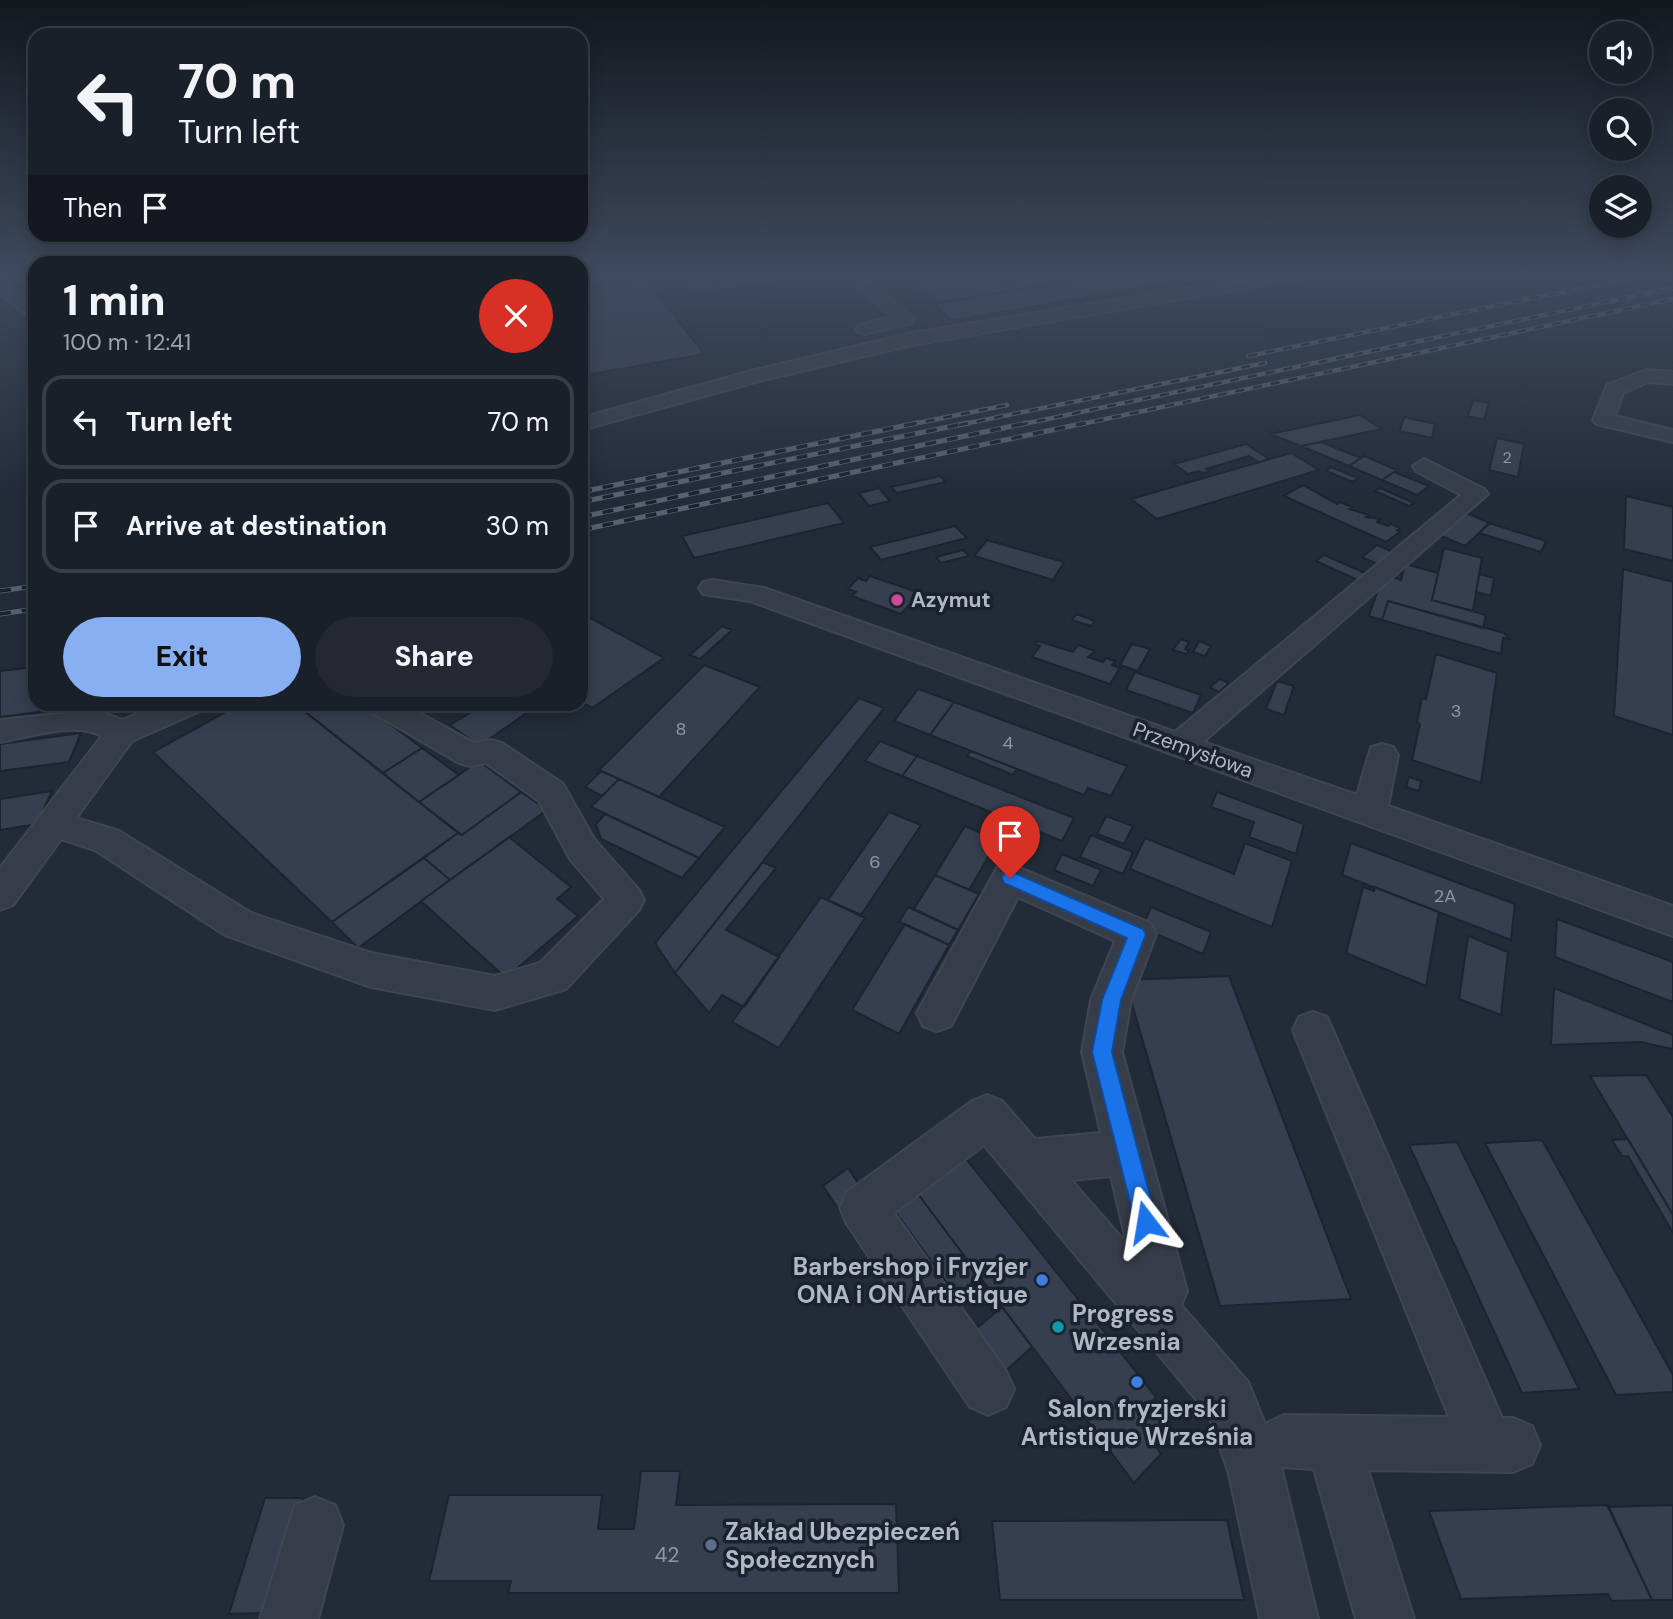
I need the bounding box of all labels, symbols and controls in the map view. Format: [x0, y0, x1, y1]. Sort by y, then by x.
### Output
map controls [1589, 21, 1652, 238]
button: sound [1589, 21, 1652, 84]
text: 70 m [178, 49, 296, 113]
icon: left [63, 56, 154, 147]
button: search [1589, 98, 1652, 161]
text: Turn left [178, 111, 300, 153]
button: layers [1589, 175, 1652, 238]
icon: arrive [136, 189, 174, 227]
text: Then [63, 191, 122, 225]
text: 1 min [63, 273, 166, 328]
button: close [479, 279, 553, 353]
text: 100 m · 12:41 [63, 327, 191, 357]
icon: left [67, 403, 105, 441]
text: Turn left [126, 405, 233, 439]
text: 70 m [488, 405, 549, 439]
house number: 2 [1502, 447, 1512, 468]
icon: arrive [67, 507, 105, 545]
text: Arrive at destination [126, 509, 387, 543]
text: 30 m [486, 509, 549, 543]
place label: Azymut [911, 586, 991, 614]
marker: Azymut [889, 592, 905, 608]
button: Exit [63, 617, 301, 697]
button: Share [315, 617, 553, 697]
house number: 3 [1451, 699, 1461, 723]
street label: Przemysłowa [1129, 715, 1257, 785]
house number: 8 [676, 717, 686, 741]
house number: 4 [1003, 731, 1014, 755]
pin [980, 806, 1040, 878]
icon: arrive [991, 817, 1029, 855]
house number: 6 [869, 850, 881, 874]
house number: 2A [1434, 884, 1456, 908]
position arrow [1109, 1185, 1183, 1259]
place label: Barbershop i Fryzjer ONA i ON Artistique [793, 1251, 1028, 1310]
marker: Barbershop i Fryzjer ONA i ON Artistique [1034, 1272, 1050, 1288]
place label: Progress Wrzesnia [1072, 1298, 1181, 1357]
marker: Progress Wrzesnia [1050, 1319, 1066, 1335]
marker: Salon fryzjerski Artistique Września [1129, 1374, 1145, 1390]
place label: Salon fryzjerski Artistique Września [1021, 1393, 1253, 1452]
place label: Zakład Ubezpieczeń Społecznych [725, 1516, 960, 1575]
marker: Zakład Ubezpieczeń Społecznych [703, 1537, 719, 1553]
house number: 42 [655, 1541, 679, 1569]

